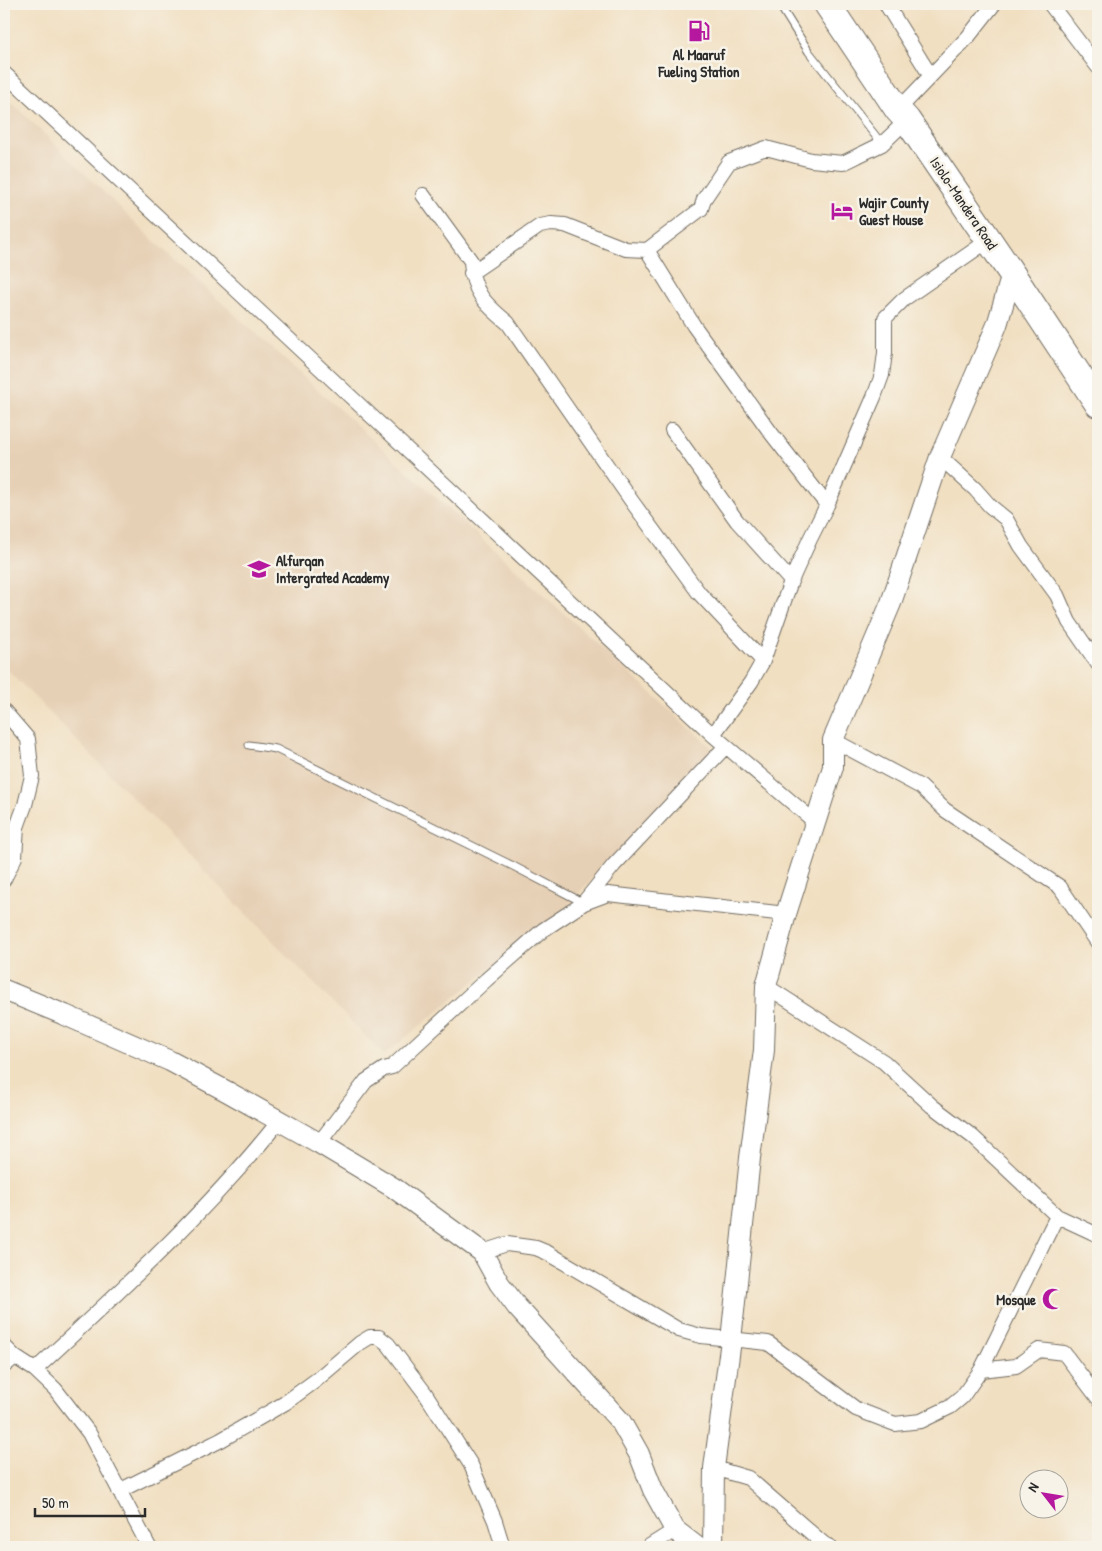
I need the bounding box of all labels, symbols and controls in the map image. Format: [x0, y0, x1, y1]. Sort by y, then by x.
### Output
fuel station icon: Al Maaruf Fueling Station [686, 18, 712, 44]
place label: Al Maaruf Fueling Station [657, 44, 740, 83]
street label: Isiolo-Mandera Road [925, 152, 1003, 254]
place label: Wajir County Guest House [859, 192, 929, 230]
hotel icon: Wajir County Guest House [829, 198, 855, 224]
place label: Alfurqan Intergrated Academy [276, 550, 390, 589]
school or university icon: Alfurqan Intergrated Academy [246, 556, 272, 582]
mosque icon: Mosque [1040, 1286, 1066, 1312]
place label: Mosque [996, 1289, 1036, 1311]
north arrow [1020, 1468, 1070, 1518]
text: N [1022, 1478, 1043, 1495]
scale bar [35, 1486, 145, 1518]
text: 50 m [42, 1492, 69, 1513]

